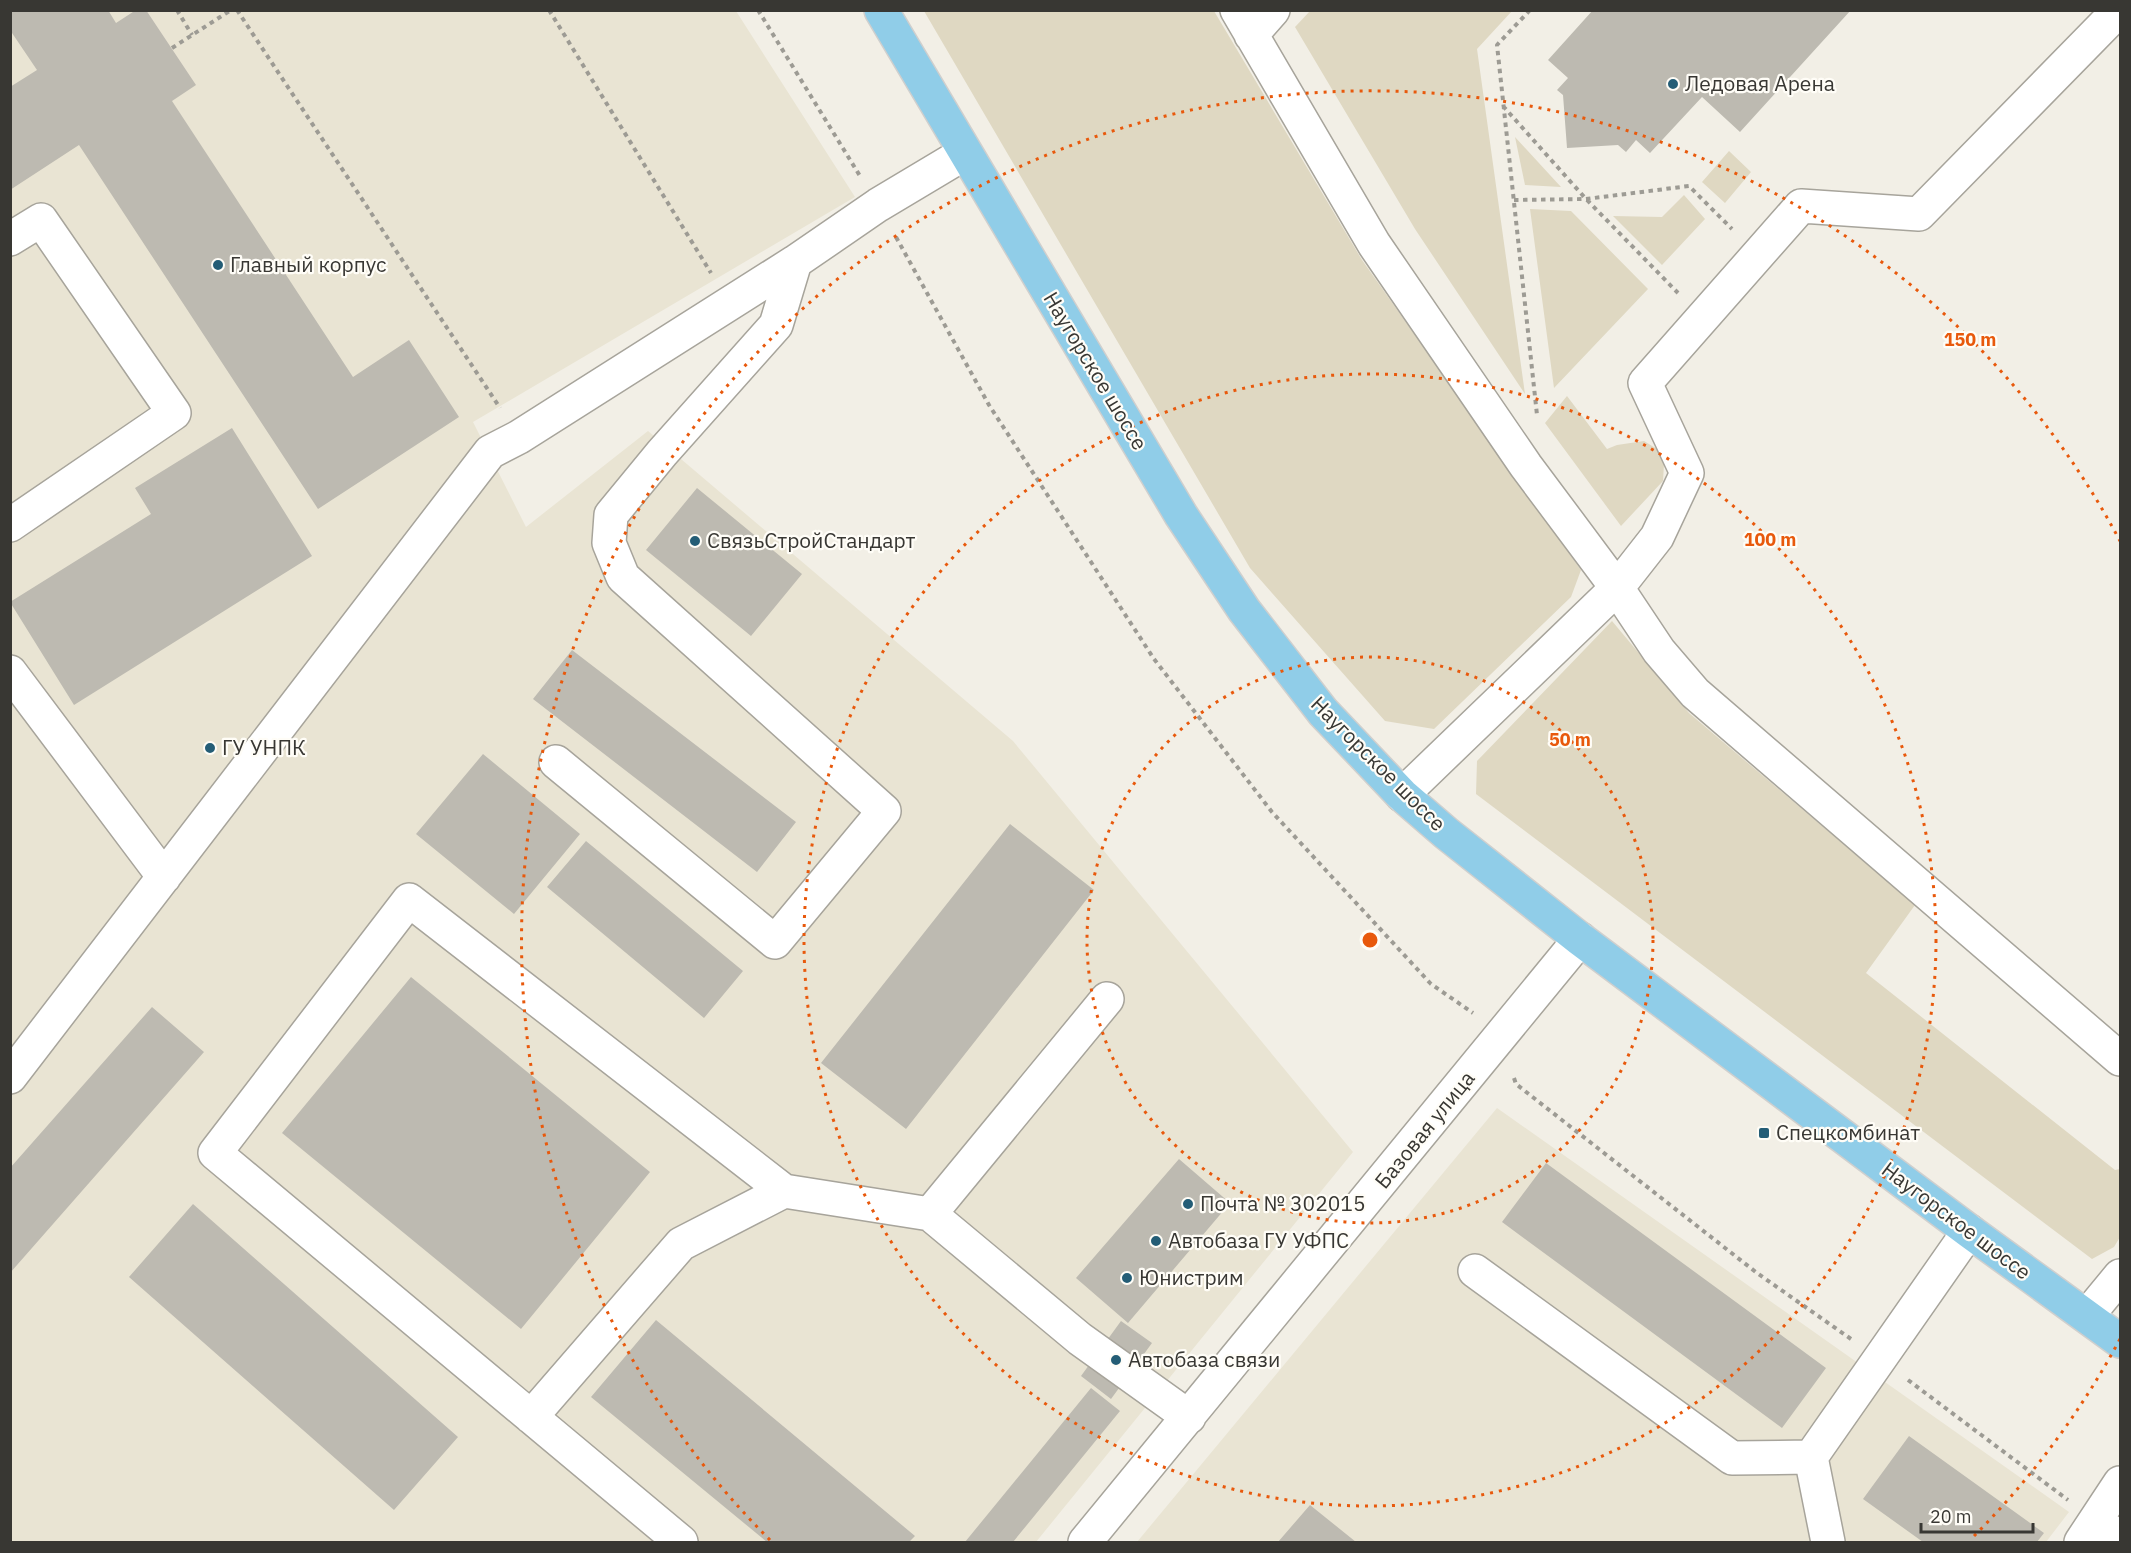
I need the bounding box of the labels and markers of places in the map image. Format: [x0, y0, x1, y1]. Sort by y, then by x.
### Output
place label: Ледовая Арена [1685, 69, 1835, 97]
marker: Ледовая Арена [1666, 77, 1680, 91]
place label: Главный корпус [230, 250, 386, 278]
marker: Главный корпус [211, 258, 225, 272]
place label: СвязьСтройСтандарт [707, 526, 915, 554]
marker: СвязьСтройСтандарт [688, 534, 702, 548]
place label: ГУ УНПК [222, 733, 306, 761]
marker: ГУ УНПК [203, 741, 217, 755]
centre of rings [1360, 930, 1380, 950]
place label: Спецкомбинат [1776, 1118, 1920, 1146]
marker: Спецкомбинат [1757, 1126, 1771, 1140]
place label: Почта № 302015 [1200, 1189, 1366, 1217]
marker: Почта № 302015 [1181, 1197, 1195, 1211]
place label: Автобаза ГУ УФПС [1168, 1226, 1349, 1254]
marker: Автобаза ГУ УФПС [1149, 1234, 1163, 1248]
place label: Юнистрим [1139, 1263, 1244, 1291]
marker: Юнистрим [1120, 1271, 1134, 1285]
place label: Автобаза связи [1128, 1345, 1280, 1373]
marker: Автобаза связи [1109, 1353, 1123, 1367]

